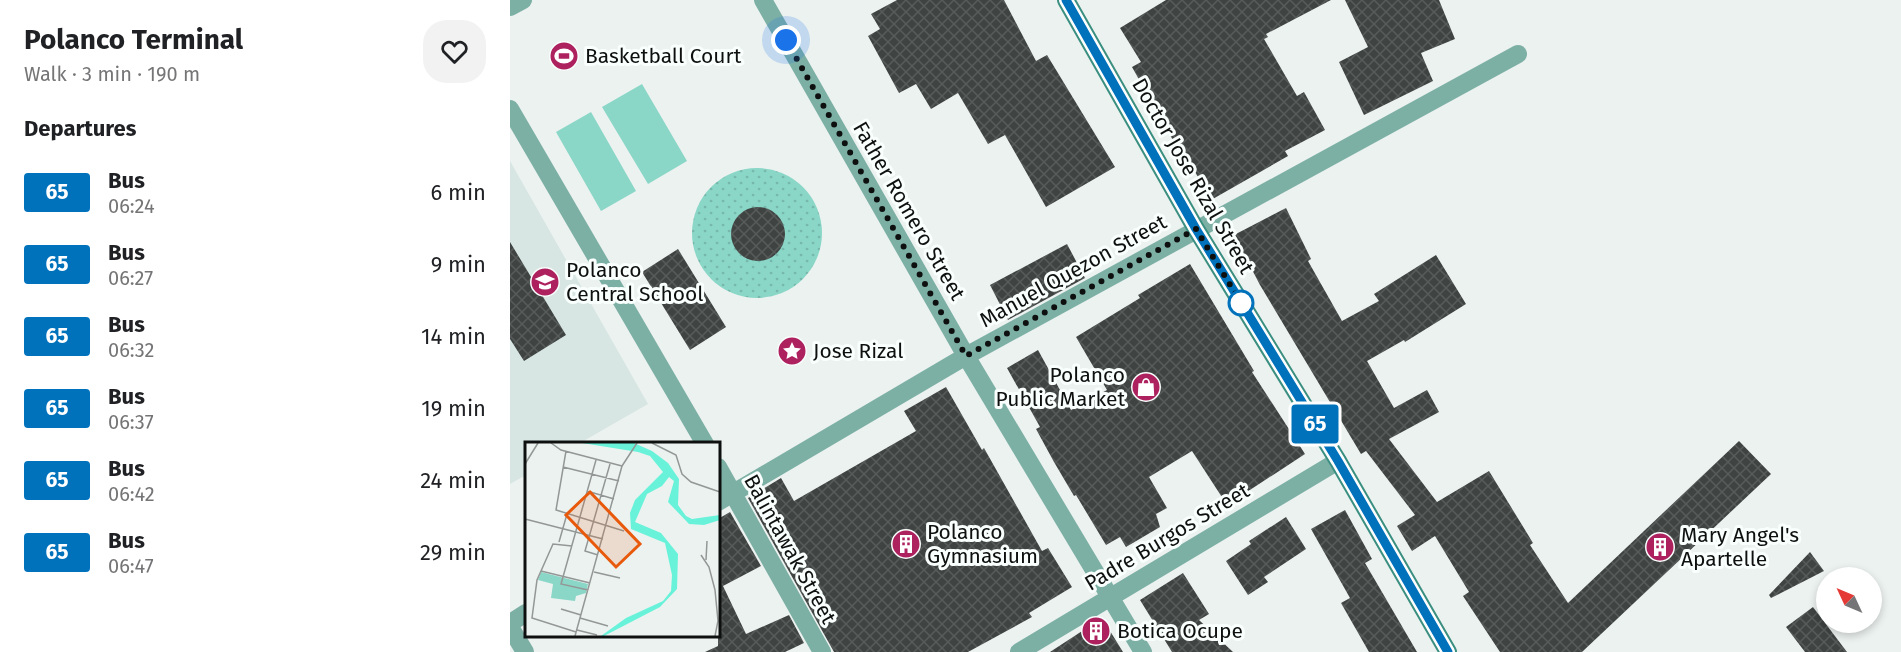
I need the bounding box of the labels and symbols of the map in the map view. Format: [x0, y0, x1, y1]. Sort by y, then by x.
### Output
your location [771, 25, 801, 55]
sports icon: Basketball Court [548, 40, 580, 72]
place label: Basketball Court [585, 43, 742, 69]
street label: Doctor Jose Rizal Street [1126, 73, 1260, 279]
street label: Father Romero Street [847, 117, 971, 305]
street label: Manuel Quezon Street [975, 209, 1171, 333]
place label: Polanco Central School [566, 257, 703, 307]
school or university icon: Polanco Central School [529, 266, 561, 298]
unlabelled marker [1228, 290, 1254, 316]
place icon: Jose Rizal [776, 335, 808, 367]
place label: Jose Rizal [813, 338, 903, 364]
place label: Polanco Public Market [996, 362, 1125, 412]
shop icon: Polanco Public Market [1130, 371, 1162, 403]
line badge: 65 [1288, 404, 1342, 444]
inset map [525, 442, 720, 637]
street label: Balintawak Street [738, 470, 842, 629]
street label: Padre Burgos Street [1080, 477, 1254, 596]
place label: Polanco Gymnasium [927, 519, 1038, 569]
place label: Mary Angel's Apartelle [1681, 522, 1799, 572]
building icon: Polanco Gymnasium [890, 528, 922, 560]
building icon: Mary Angel's Apartelle [1644, 531, 1676, 563]
north arrow [1816, 567, 1882, 633]
building icon: Botica Ocupe [1080, 615, 1112, 647]
place label: Botica Ocupe [1117, 618, 1243, 644]

